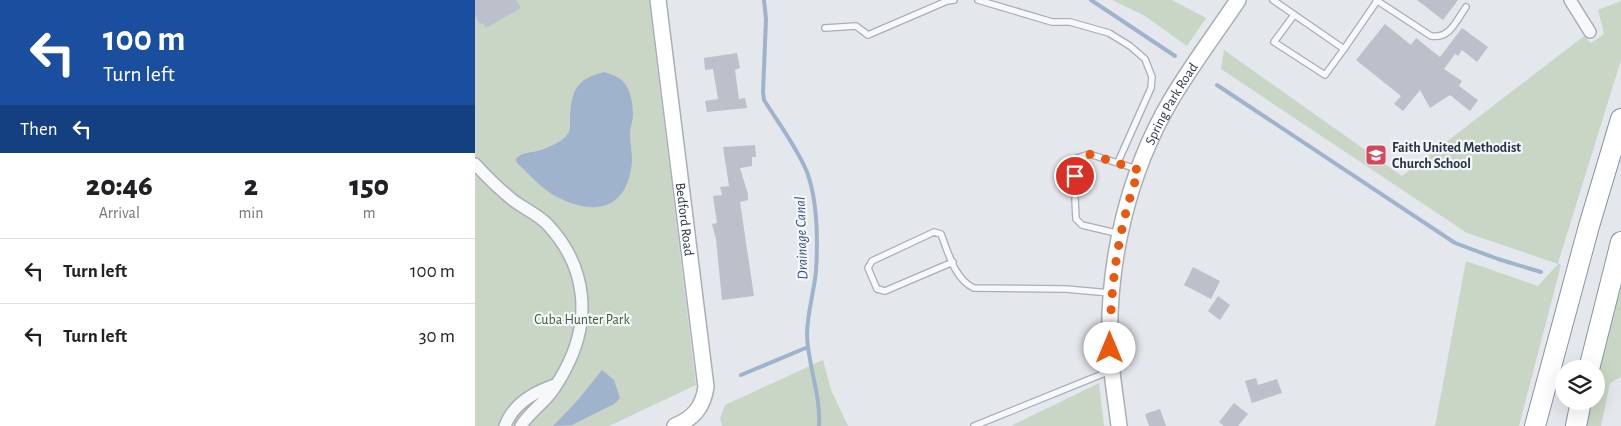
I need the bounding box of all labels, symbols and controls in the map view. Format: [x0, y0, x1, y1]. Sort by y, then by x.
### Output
icon: left [20, 20, 85, 85]
text: 100 m [103, 22, 186, 57]
street label: Spring Park Road [1143, 60, 1201, 147]
text: Turn left [103, 63, 175, 85]
icon: left [68, 115, 96, 143]
text: Then [20, 120, 58, 139]
place label: Faith United Methodist Church School [1392, 141, 1521, 171]
school or university icon: Faith United Methodist Church School [1364, 143, 1388, 167]
pin [1054, 155, 1096, 197]
icon: arrive [1061, 162, 1089, 190]
text: 20:46 [86, 171, 153, 201]
text: 2 [244, 171, 258, 201]
text: 150 [349, 171, 389, 201]
street label: Bedford Road [673, 182, 696, 257]
water label: Drainage Canal [793, 196, 810, 280]
text: Arrival [99, 205, 140, 221]
text: min [239, 205, 264, 221]
text: m [363, 205, 376, 221]
icon: left [20, 257, 48, 285]
text: Turn left [63, 262, 127, 281]
text: 100 m [410, 262, 455, 281]
park label: Cuba Hunter Park [534, 313, 630, 327]
position arrow [1083, 321, 1135, 373]
icon: left [20, 322, 48, 350]
text: Turn left [63, 327, 127, 346]
text: 30 m [419, 327, 455, 346]
map controls [1555, 360, 1605, 410]
button: layers [1555, 360, 1605, 410]

